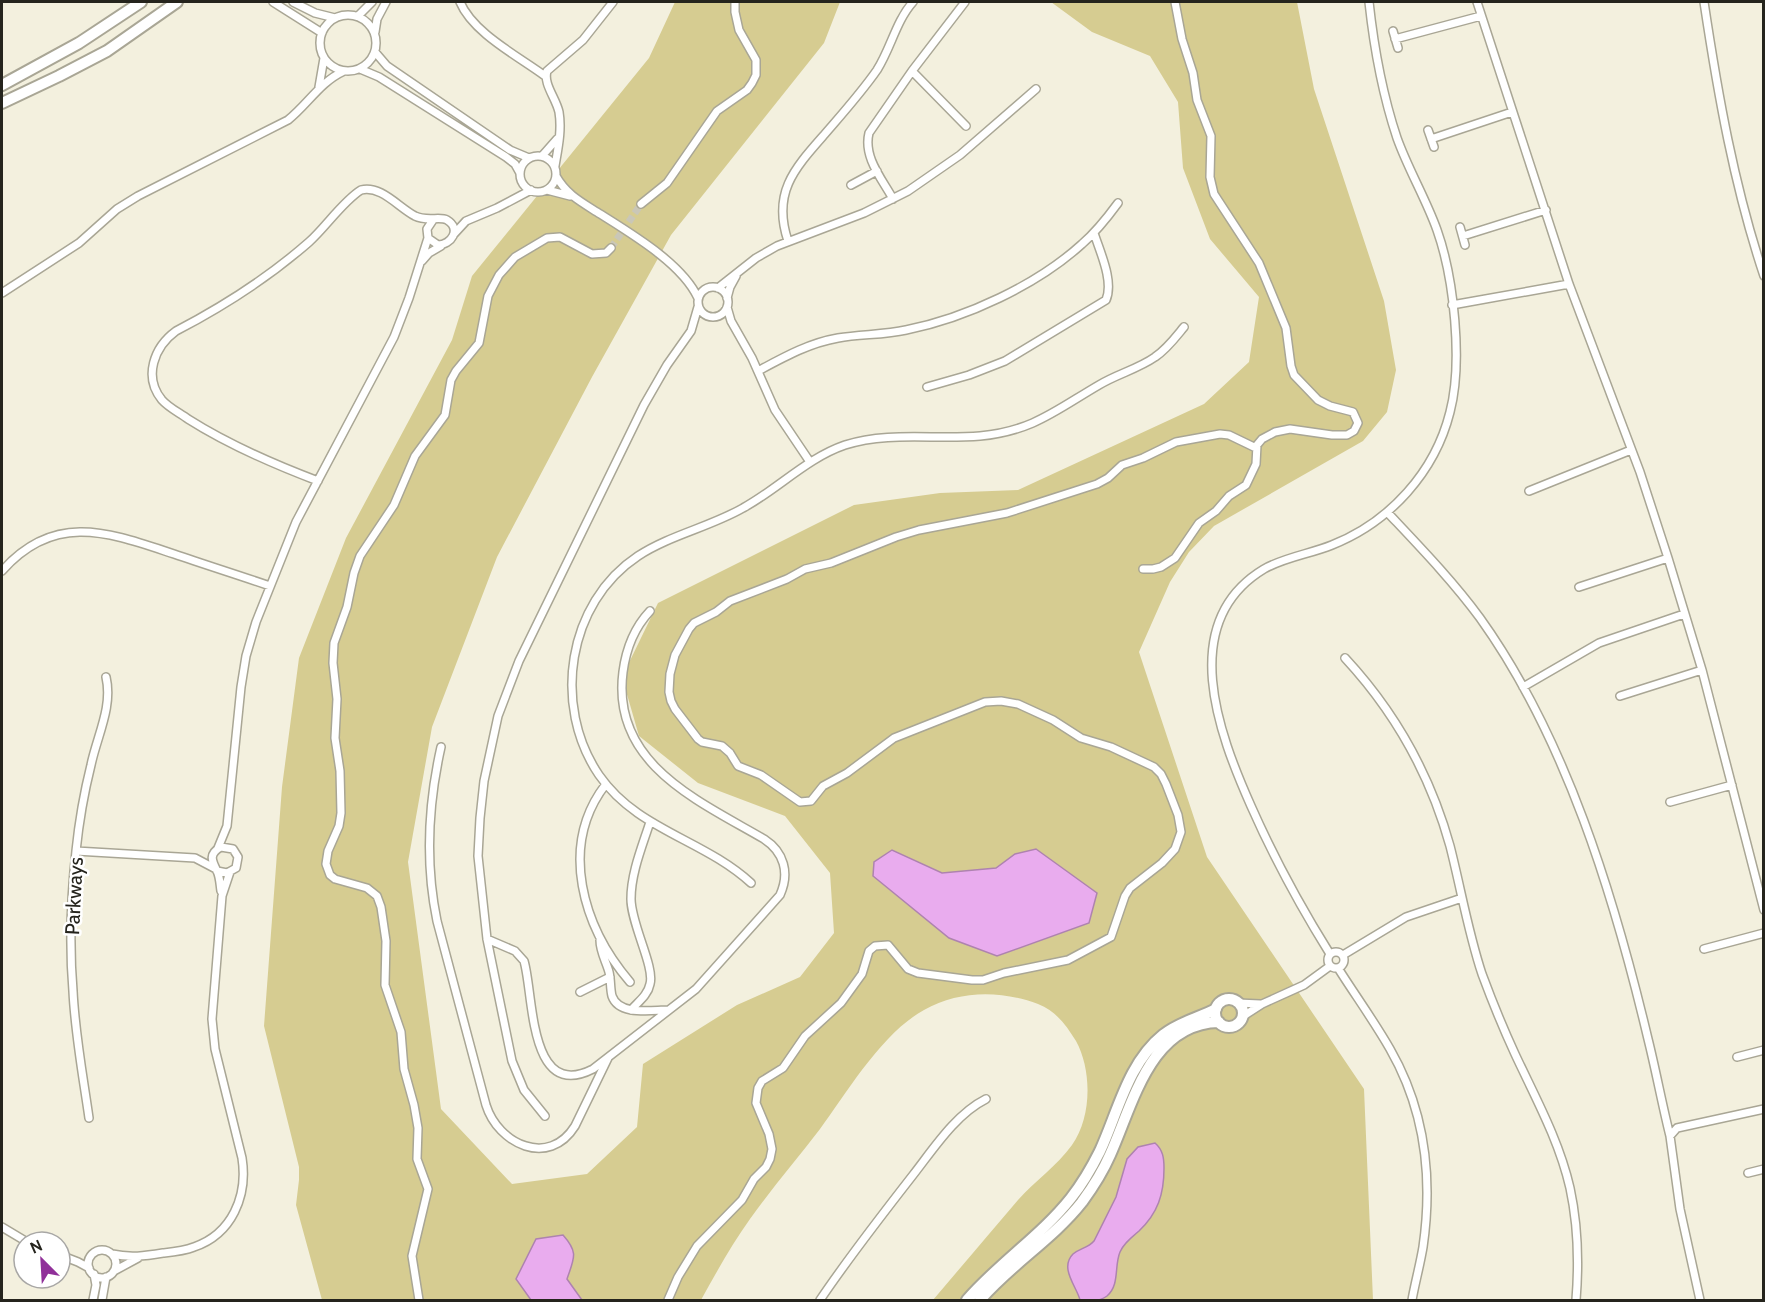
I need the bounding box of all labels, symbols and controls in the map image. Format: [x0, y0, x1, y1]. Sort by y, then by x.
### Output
street label: Parkways [60, 856, 88, 936]
north arrow [12, 1230, 72, 1290]
text: N [27, 1236, 45, 1258]

